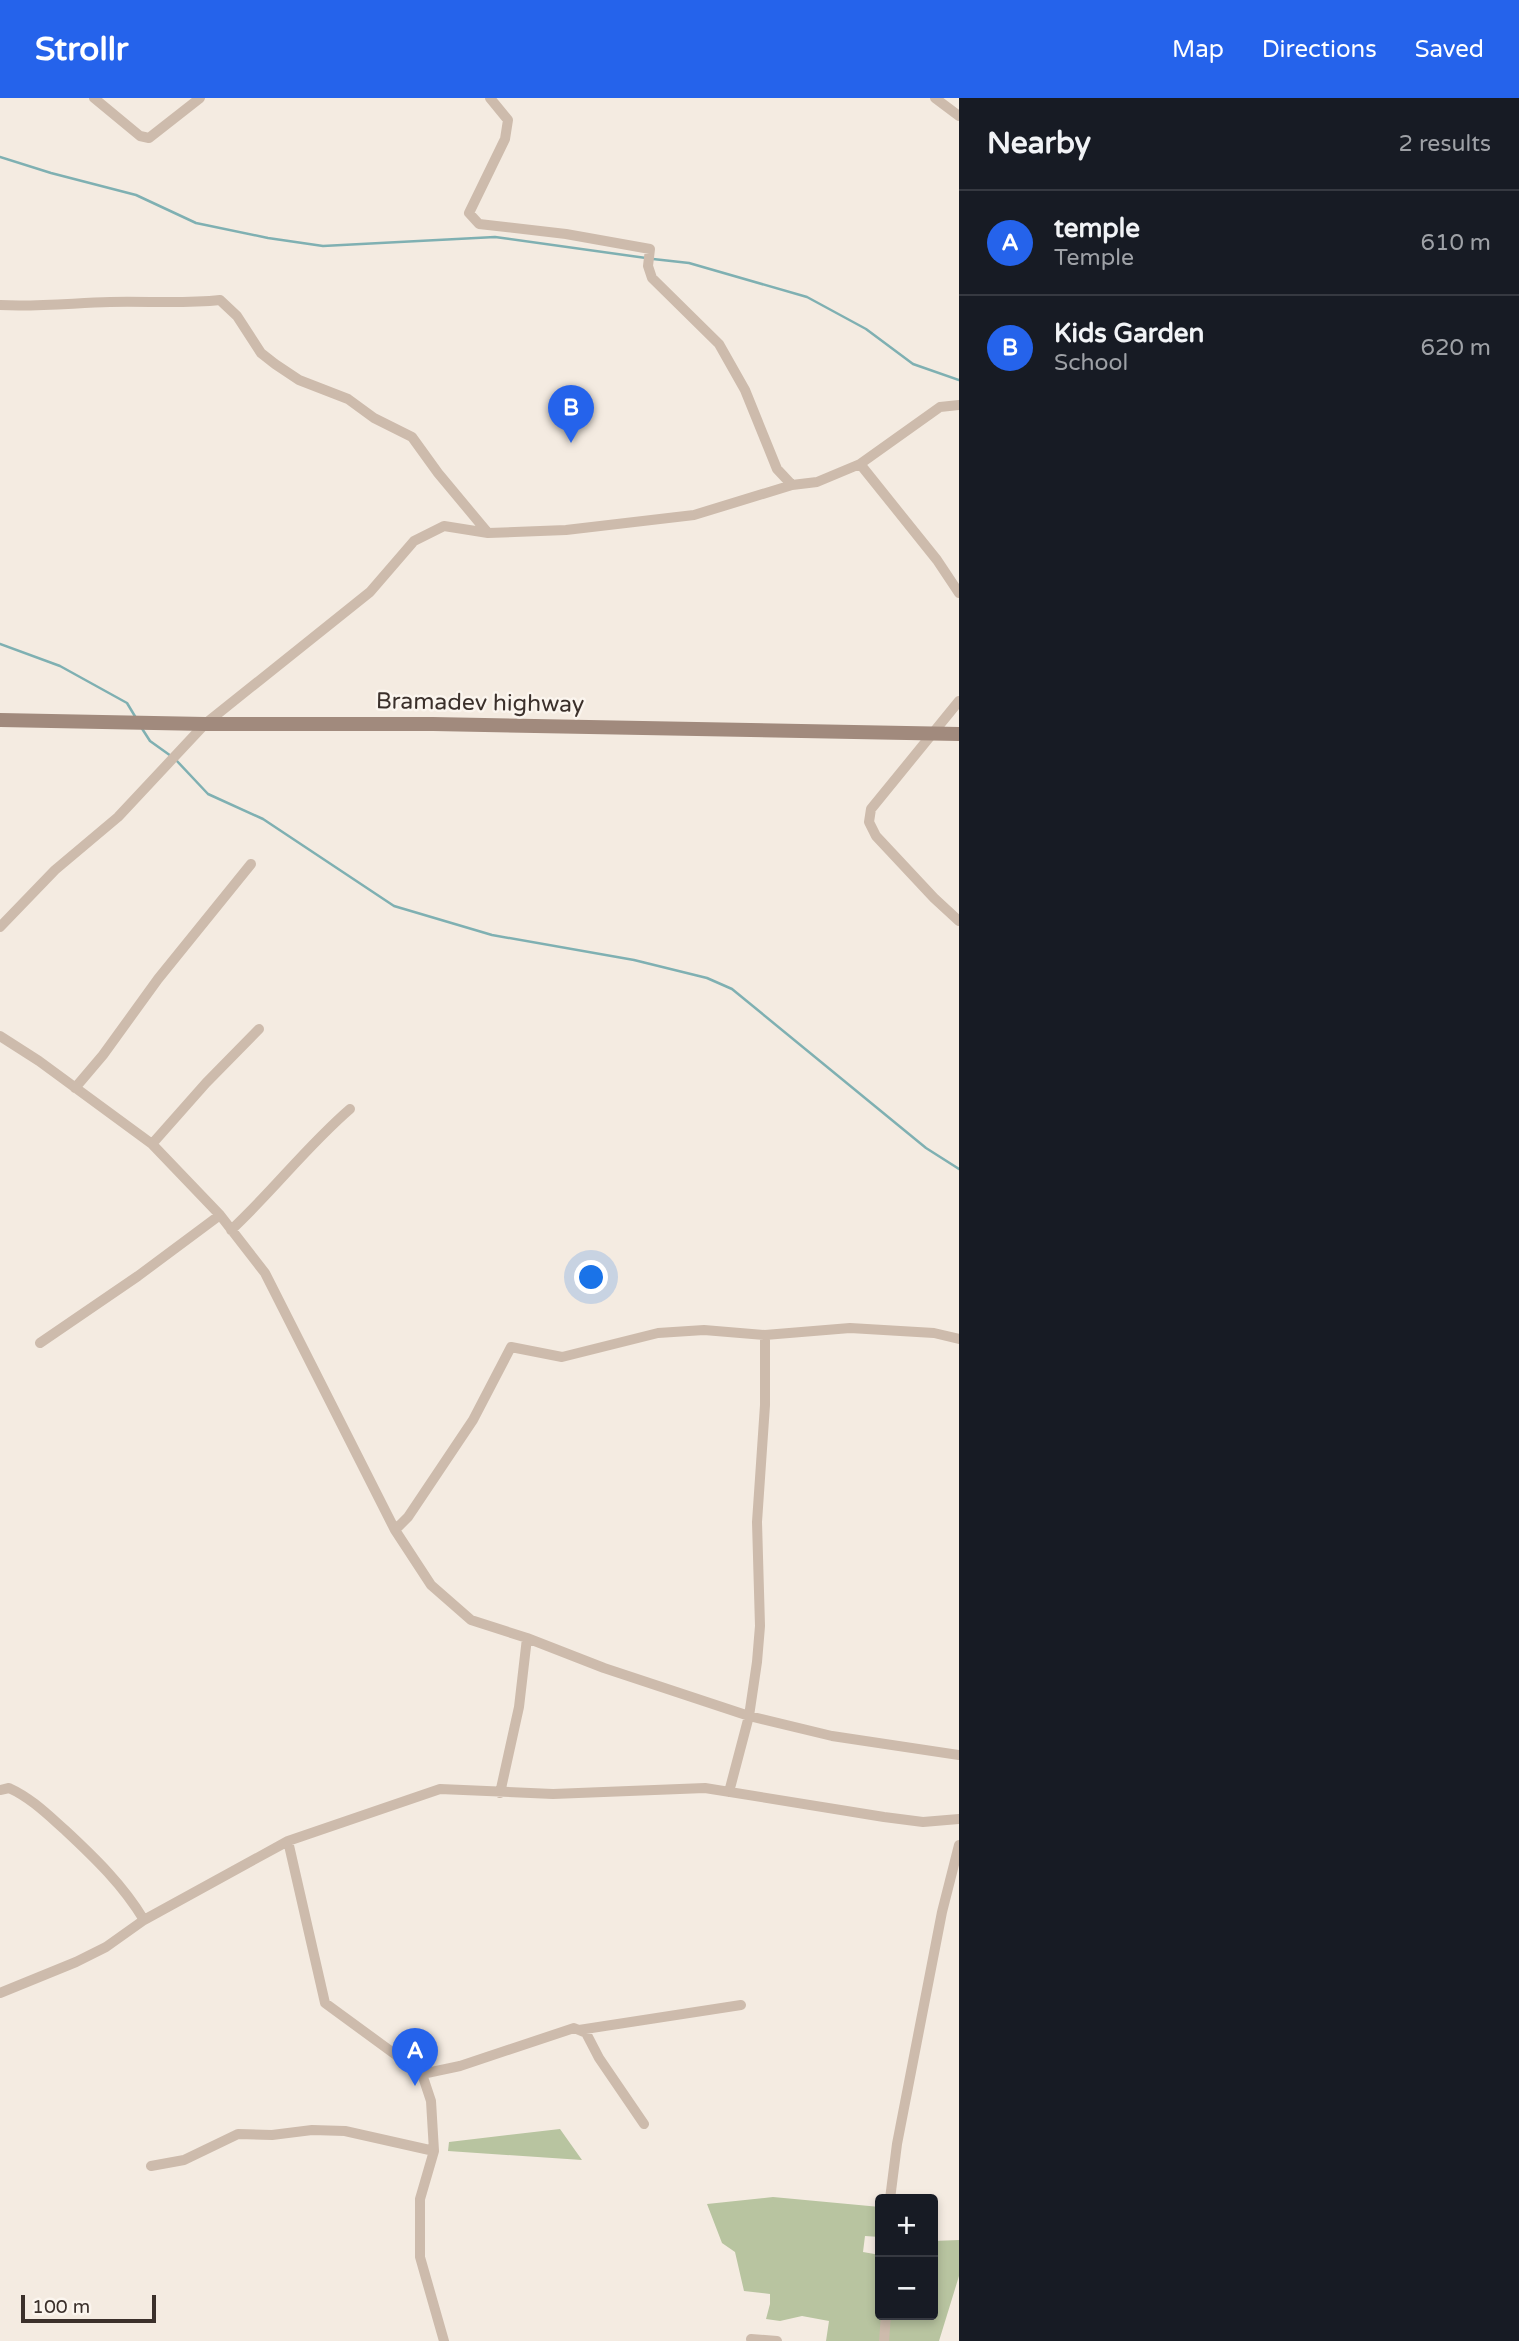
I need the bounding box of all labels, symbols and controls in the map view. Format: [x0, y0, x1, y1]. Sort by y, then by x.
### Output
text: Strollr [35, 30, 129, 69]
text: Map [1172, 35, 1224, 64]
text: Directions [1262, 35, 1377, 64]
text: Saved [1415, 35, 1484, 64]
text: Nearby [987, 125, 1091, 162]
text: 2 results [1398, 130, 1491, 158]
text: temple [1054, 213, 1140, 244]
text: A [1001, 229, 1019, 257]
text: 610 m [1421, 229, 1491, 257]
text: Temple [1054, 244, 1134, 272]
text: Kids Garden [1054, 318, 1204, 349]
text: B [1002, 334, 1018, 362]
text: 620 m [1421, 334, 1491, 362]
text: School [1054, 349, 1128, 377]
pin: B [548, 385, 594, 443]
street label: Bramadev highway [376, 687, 584, 719]
your location [574, 1260, 608, 1294]
pin: A [392, 2028, 438, 2086]
map controls [875, 2194, 938, 2320]
button: + [875, 2194, 938, 2257]
button: − [875, 2257, 938, 2320]
scale bar [21, 2292, 156, 2324]
text: 100 m [32, 2296, 90, 2318]

